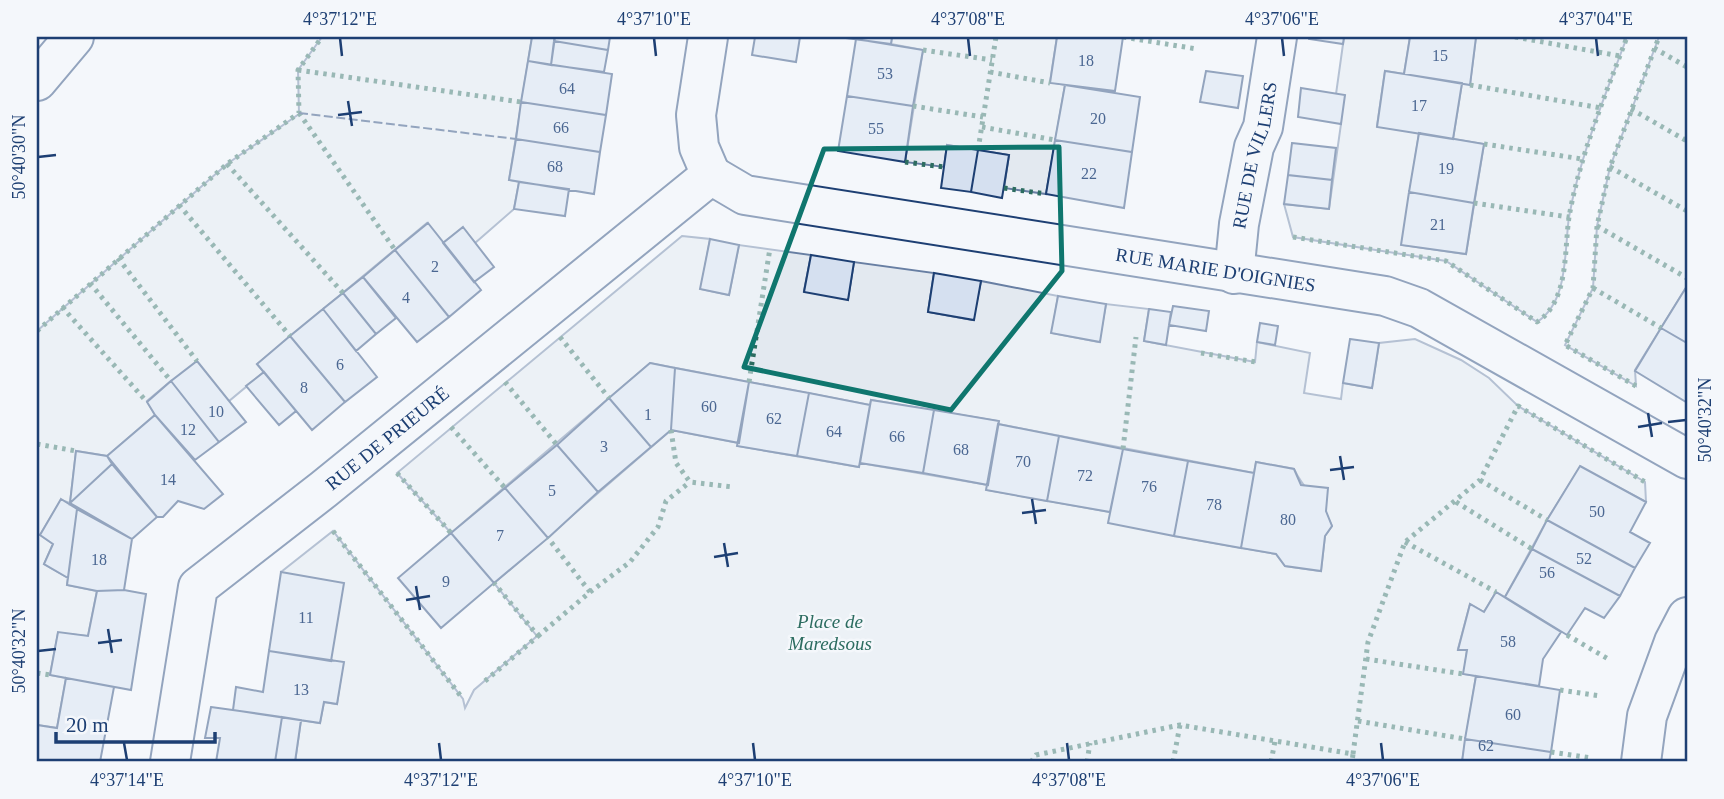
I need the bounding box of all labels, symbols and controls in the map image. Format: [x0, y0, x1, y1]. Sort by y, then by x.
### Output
text: 4°37'12"E [303, 9, 377, 29]
text: 4°37'10"E [617, 9, 691, 29]
text: 4°37'08"E [931, 9, 1005, 29]
text: 4°37'06"E [1245, 9, 1319, 29]
text: 4°37'04"E [1559, 9, 1633, 29]
house number: 15 [1432, 47, 1448, 64]
house number: 18 [1078, 52, 1094, 69]
house number: 53 [877, 65, 893, 82]
house number: 64 [559, 80, 575, 97]
street label: RUE DE VILLERS [1228, 80, 1280, 231]
house number: 17 [1411, 97, 1427, 114]
house number: 20 [1090, 110, 1106, 127]
text: 50°40'30"N [9, 115, 29, 199]
house number: 66 [553, 119, 569, 136]
house number: 55 [868, 120, 884, 137]
house number: 68 [547, 158, 563, 175]
house number: 19 [1438, 160, 1454, 177]
house number: 22 [1081, 165, 1097, 182]
house number: 21 [1430, 216, 1446, 233]
street label: RUE MARIE D'OIGNIES [1114, 243, 1317, 295]
house number: 2 [431, 258, 439, 275]
house number: 4 [402, 289, 410, 306]
house number: 6 [336, 356, 344, 373]
text: 50°40'32"N [1695, 378, 1715, 462]
house number: 8 [300, 379, 308, 396]
street label: RUE DE PRIEURÉ [321, 382, 453, 494]
house number: 60 [701, 398, 717, 415]
house number: 10 [208, 403, 224, 420]
house number: 1 [644, 406, 652, 423]
house number: 62 [766, 410, 782, 427]
house number: 12 [180, 421, 196, 438]
house number: 64 [826, 423, 842, 440]
house number: 66 [889, 428, 905, 445]
house number: 3 [600, 438, 608, 455]
house number: 68 [953, 441, 969, 458]
house number: 70 [1015, 453, 1031, 470]
house number: 72 [1077, 467, 1093, 484]
house number: 14 [160, 471, 176, 488]
house number: 76 [1141, 478, 1157, 495]
house number: 5 [548, 482, 556, 499]
house number: 78 [1206, 496, 1222, 513]
house number: 50 [1589, 503, 1605, 520]
house number: 80 [1280, 511, 1296, 528]
house number: 7 [496, 527, 504, 544]
house number: 52 [1576, 550, 1592, 567]
house number: 18 [91, 551, 107, 568]
house number: 56 [1539, 564, 1555, 581]
house number: 9 [442, 573, 450, 590]
text: 50°40'32"N [9, 609, 29, 693]
house number: 11 [298, 609, 314, 626]
park label: Place de Maredsous [787, 611, 872, 654]
house number: 58 [1500, 633, 1516, 650]
house number: 13 [293, 681, 309, 698]
scale bar [56, 701, 215, 745]
house number: 60 [1505, 706, 1521, 723]
text: 20 m [66, 713, 109, 737]
house number: 62 [1478, 737, 1494, 754]
text: 4°37'14"E [90, 770, 164, 790]
text: 4°37'12"E [404, 770, 478, 790]
text: 4°37'10"E [718, 770, 792, 790]
text: 4°37'08"E [1032, 770, 1106, 790]
text: 4°37'06"E [1346, 770, 1420, 790]

